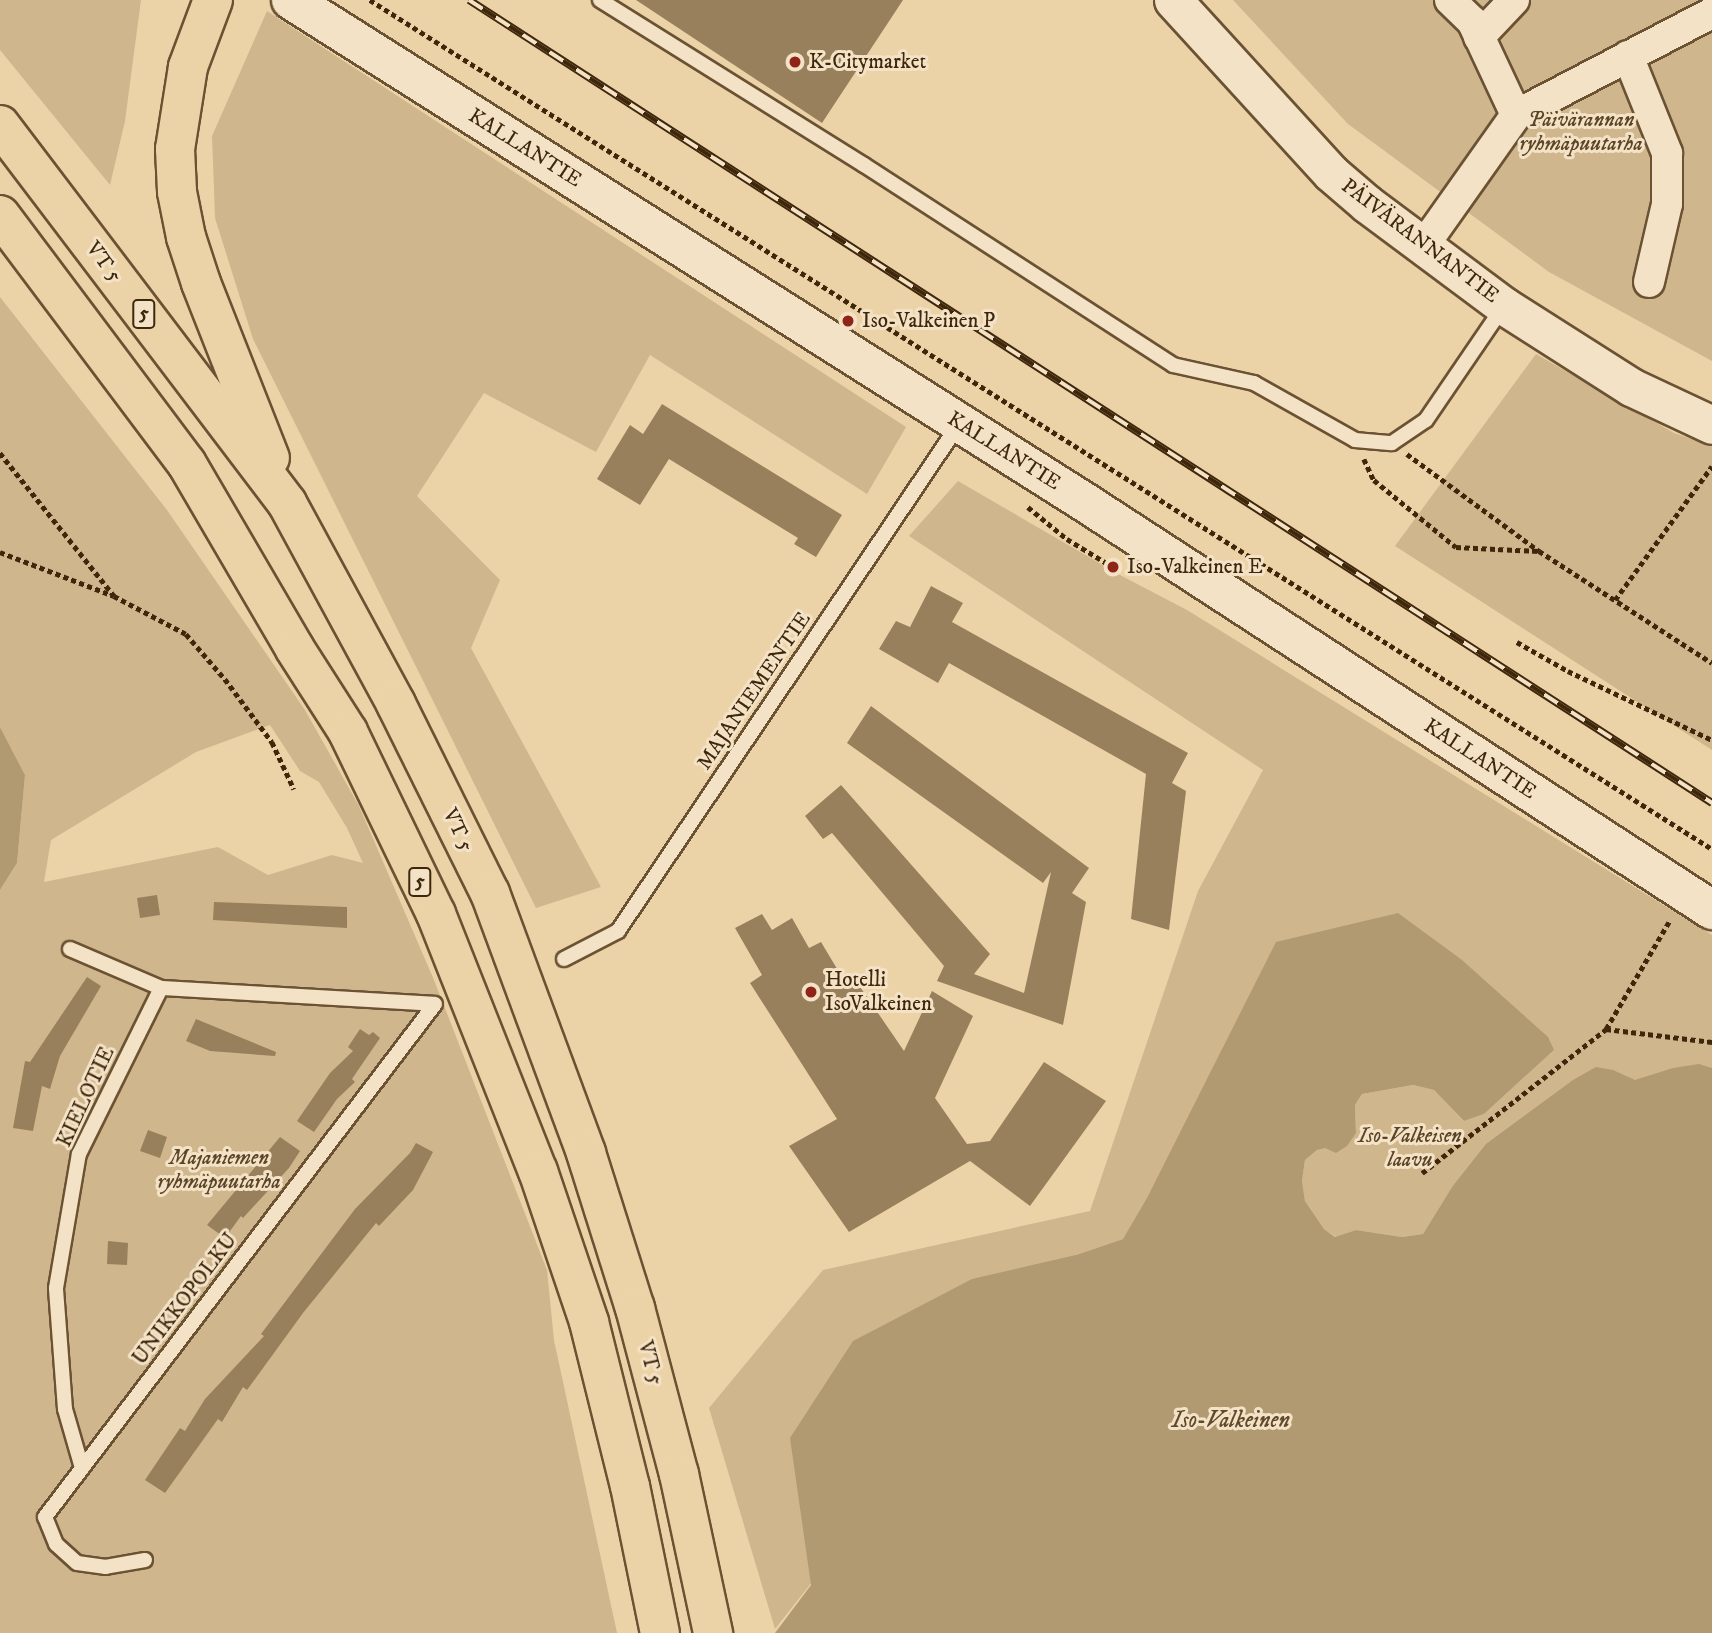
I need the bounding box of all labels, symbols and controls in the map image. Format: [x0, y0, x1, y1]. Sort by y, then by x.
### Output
place label: K-Citymarket [809, 49, 926, 75]
marker: K-Citymarket [787, 54, 803, 70]
street label: KALLANTIE [464, 103, 586, 193]
park label: Päivärannan ryhmäpuutarha [1519, 107, 1643, 157]
street label: PÄIVÄRANNANTIE [1336, 174, 1504, 308]
street label: VT 5 [81, 237, 127, 287]
road number: 5 [132, 298, 156, 330]
place label: Iso-Valkeinen P [862, 308, 995, 334]
marker: Iso-Valkeinen P [840, 313, 856, 329]
street label: KALLANTIE [943, 406, 1065, 496]
place label: Iso-Valkeinen E [1127, 554, 1263, 580]
marker: Iso-Valkeinen E [1105, 559, 1121, 575]
street label: MAJANIEMENTIE [692, 607, 816, 775]
street label: KALLANTIE [1419, 713, 1541, 805]
street label: VT 5 [437, 804, 479, 856]
road number: 5 [408, 866, 432, 898]
place label: Hotelli IsoValkeinen [825, 967, 932, 1017]
marker: Hotelli IsoValkeinen [803, 984, 819, 1000]
street label: KIELOTIE [52, 1043, 120, 1151]
park label: Iso-Valkeisen laavu [1358, 1123, 1462, 1173]
park label: Majaniemen ryhmäpuutarha [157, 1145, 281, 1195]
street label: UNIKKOPOLKU [127, 1228, 243, 1370]
street label: VT 5 [632, 1338, 668, 1388]
water label: Iso-Valkeinen [1172, 1407, 1290, 1435]

